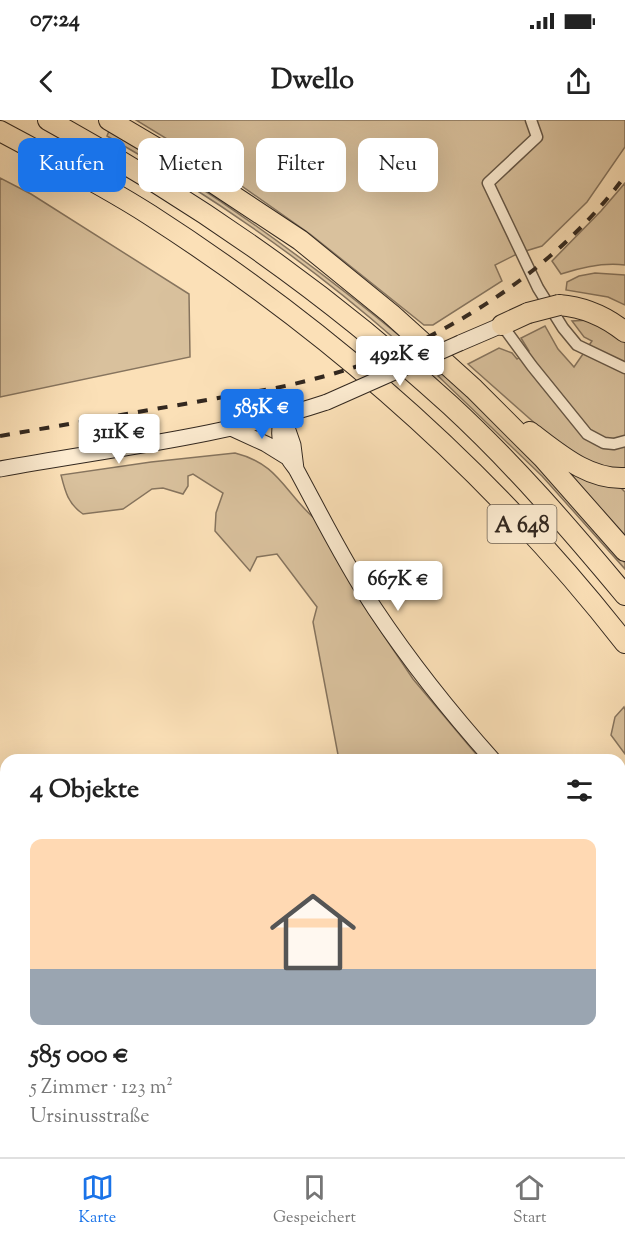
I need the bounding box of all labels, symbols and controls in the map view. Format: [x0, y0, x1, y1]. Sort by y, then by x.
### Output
text: 07:24 [30, 5, 80, 37]
text: Dwello [271, 62, 354, 101]
icon: back [30, 65, 63, 98]
icon: share [562, 65, 595, 98]
chip: Kaufen [18, 138, 126, 192]
chip: Mieten [138, 138, 244, 192]
chip: Filter [256, 138, 346, 192]
chip: Neu [358, 138, 438, 192]
pin: 492K € [351, 336, 449, 387]
text: 492K € [370, 341, 430, 370]
pin: 585K € [213, 389, 311, 440]
text: 585K € [235, 394, 289, 423]
pin: 311K € [70, 414, 168, 465]
text: 311K € [93, 419, 145, 448]
road number: A 648 [488, 505, 556, 543]
pin: 667K € [349, 561, 447, 612]
text: 667K € [368, 566, 428, 595]
text: 4 Objekte [30, 772, 139, 809]
icon: filters [563, 774, 596, 807]
icon: home [259, 878, 367, 986]
text: 585 000 € [30, 1037, 129, 1074]
text: 5 Zimmer · 123 m² [30, 1074, 173, 1103]
text: Ursinusstraße [30, 1103, 150, 1132]
tab: Karte [78, 1171, 116, 1230]
tab: Gespeichert [273, 1171, 356, 1230]
tab: Start [513, 1171, 547, 1230]

